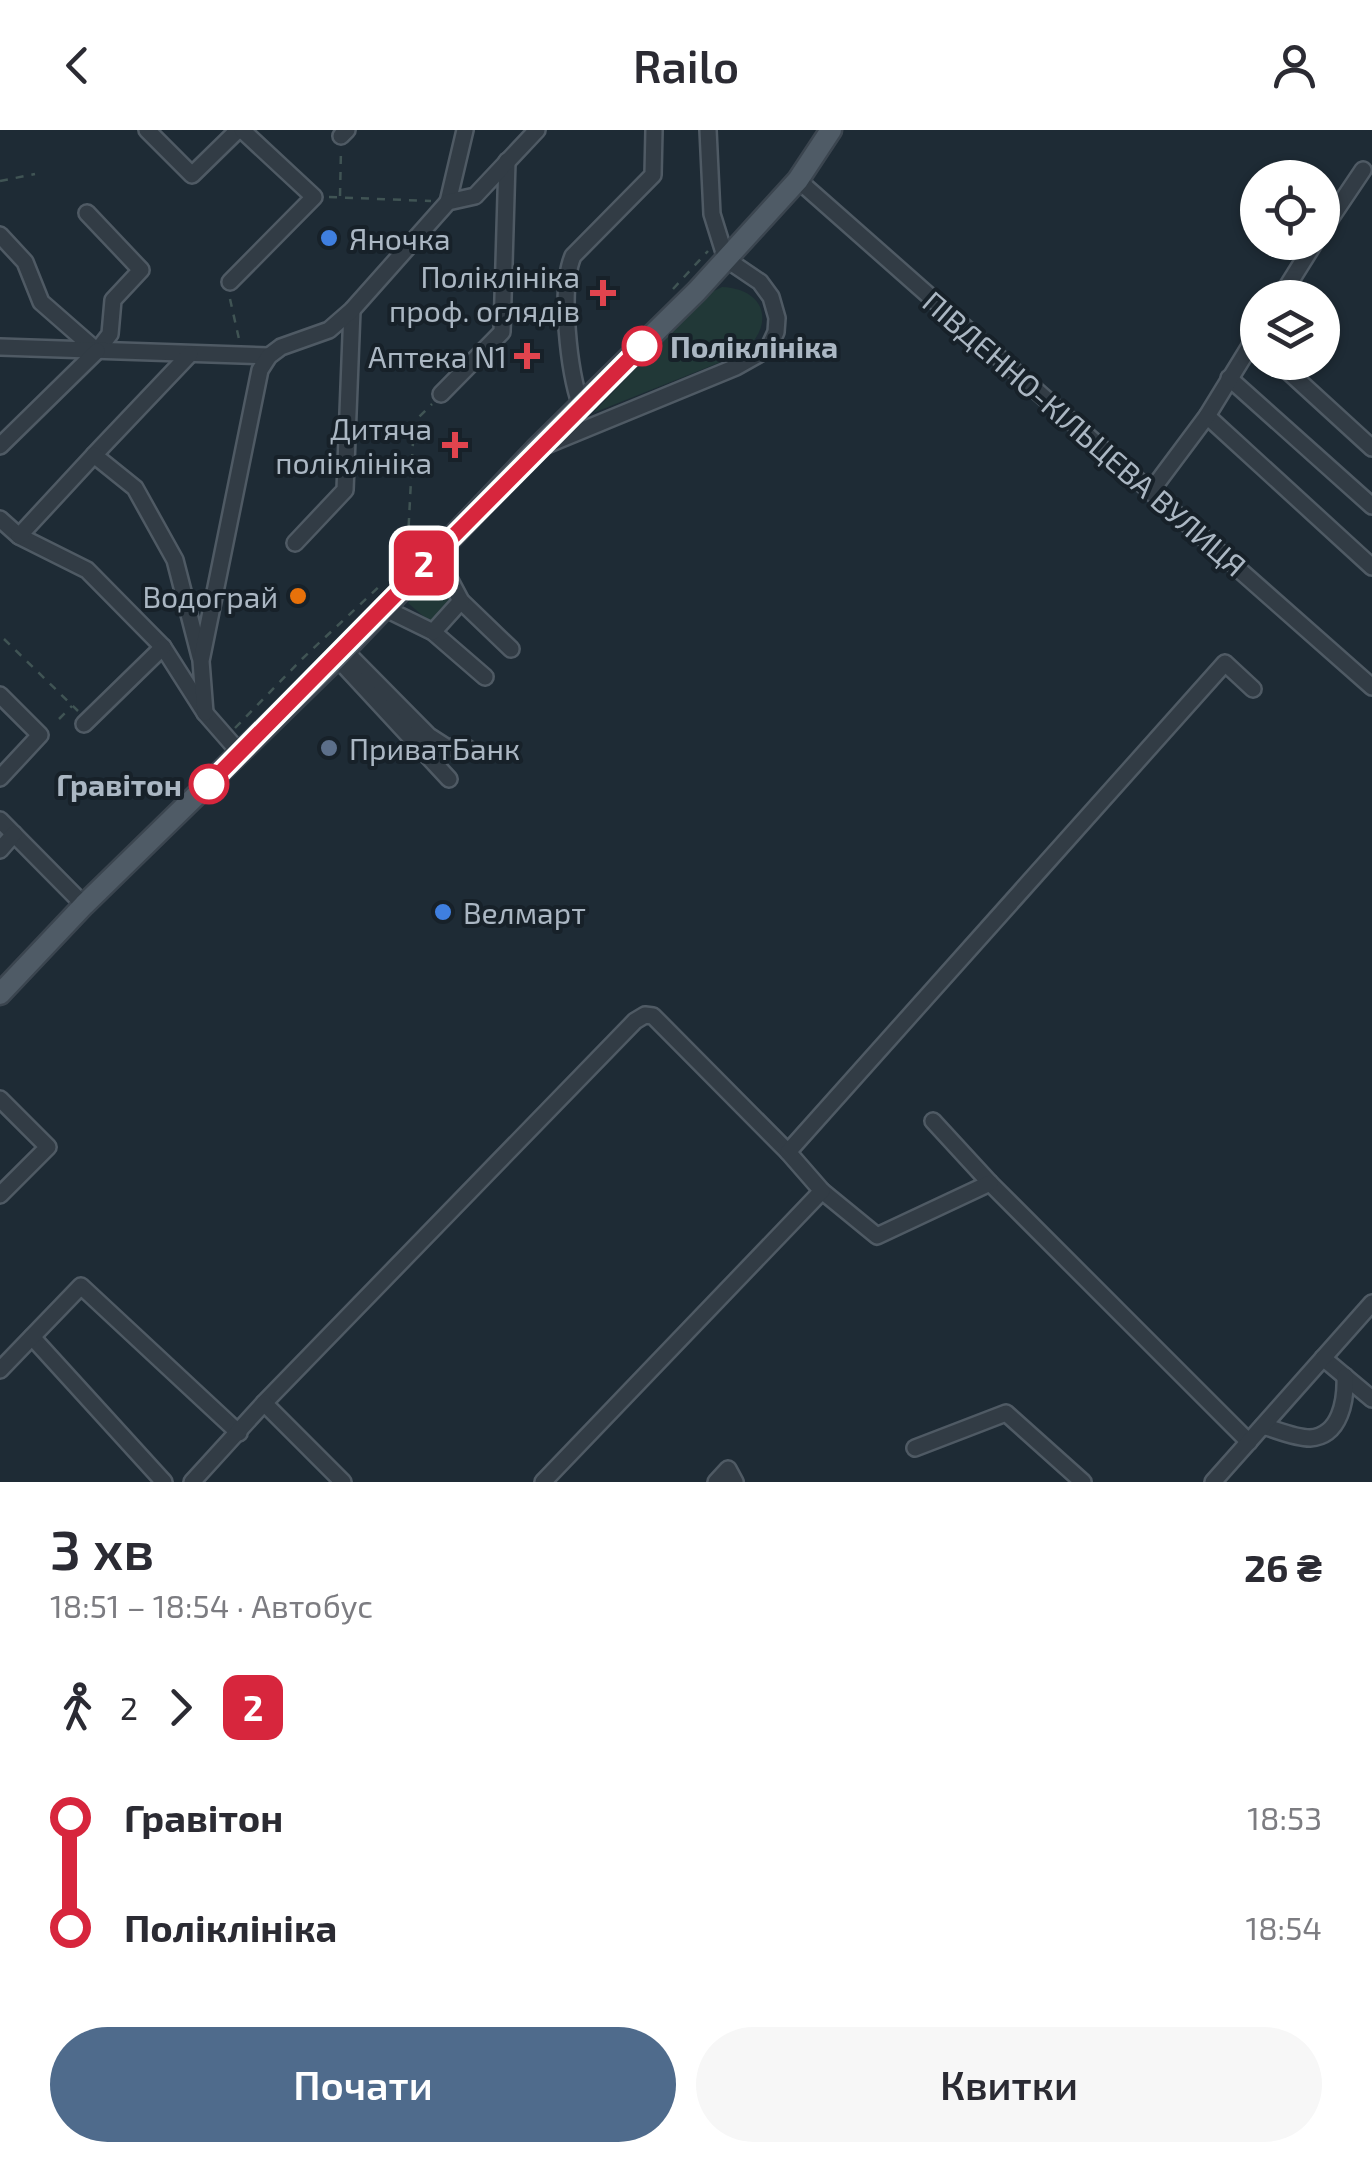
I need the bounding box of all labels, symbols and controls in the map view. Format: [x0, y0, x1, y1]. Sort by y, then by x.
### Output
icon: back [50, 38, 105, 93]
text: Railo [633, 38, 739, 92]
icon: person [1267, 38, 1322, 93]
map controls [1240, 160, 1340, 380]
button: locate [1240, 160, 1340, 260]
place label: Яночка [349, 220, 451, 256]
marker: Яночка [318, 227, 340, 249]
place label: Поліклініка проф. оглядів [389, 258, 580, 328]
marker: Поліклініка проф. оглядів [590, 280, 616, 306]
button: layers [1240, 280, 1340, 380]
street label: ПІВДЕННО-КІЛЬЦЕВА ВУЛИЦЯ [916, 283, 1254, 583]
marker: Поліклініка [623, 327, 661, 365]
place label: Поліклініка [670, 328, 838, 364]
place label: Аптека N1 [368, 338, 507, 374]
marker: Аптека N1 [516, 345, 538, 367]
place label: Дитяча поліклініка [275, 410, 432, 480]
marker: Дитяча поліклініка [442, 432, 468, 458]
line badge: 2 [392, 530, 456, 596]
text: 2 [414, 542, 434, 584]
place label: Водограй [143, 578, 278, 614]
marker: Водограй [287, 585, 309, 607]
place label: ПриватБанк [349, 730, 520, 766]
marker: ПриватБанк [318, 737, 340, 759]
marker: Гравітон [190, 765, 228, 803]
place label: Гравітон [56, 766, 182, 802]
place label: Велмарт [463, 894, 586, 930]
marker: Велмарт [432, 901, 454, 923]
text: 3 хв [50, 1515, 154, 1581]
text: 26 ₴ [1244, 1544, 1322, 1590]
text: 18:51 – 18:54 · Автобус [50, 1586, 373, 1624]
icon: walk [50, 1680, 105, 1735]
icon: forward [153, 1680, 208, 1735]
text: 2 [243, 1686, 263, 1728]
text: 2 [120, 1688, 138, 1726]
text: Гравітон [124, 1794, 283, 1840]
text: 18:53 [1247, 1798, 1322, 1836]
text: Поліклініка [124, 1904, 337, 1950]
text: 18:54 [1245, 1908, 1322, 1946]
button: Почати [50, 2027, 676, 2142]
button: Квитки [696, 2027, 1322, 2142]

